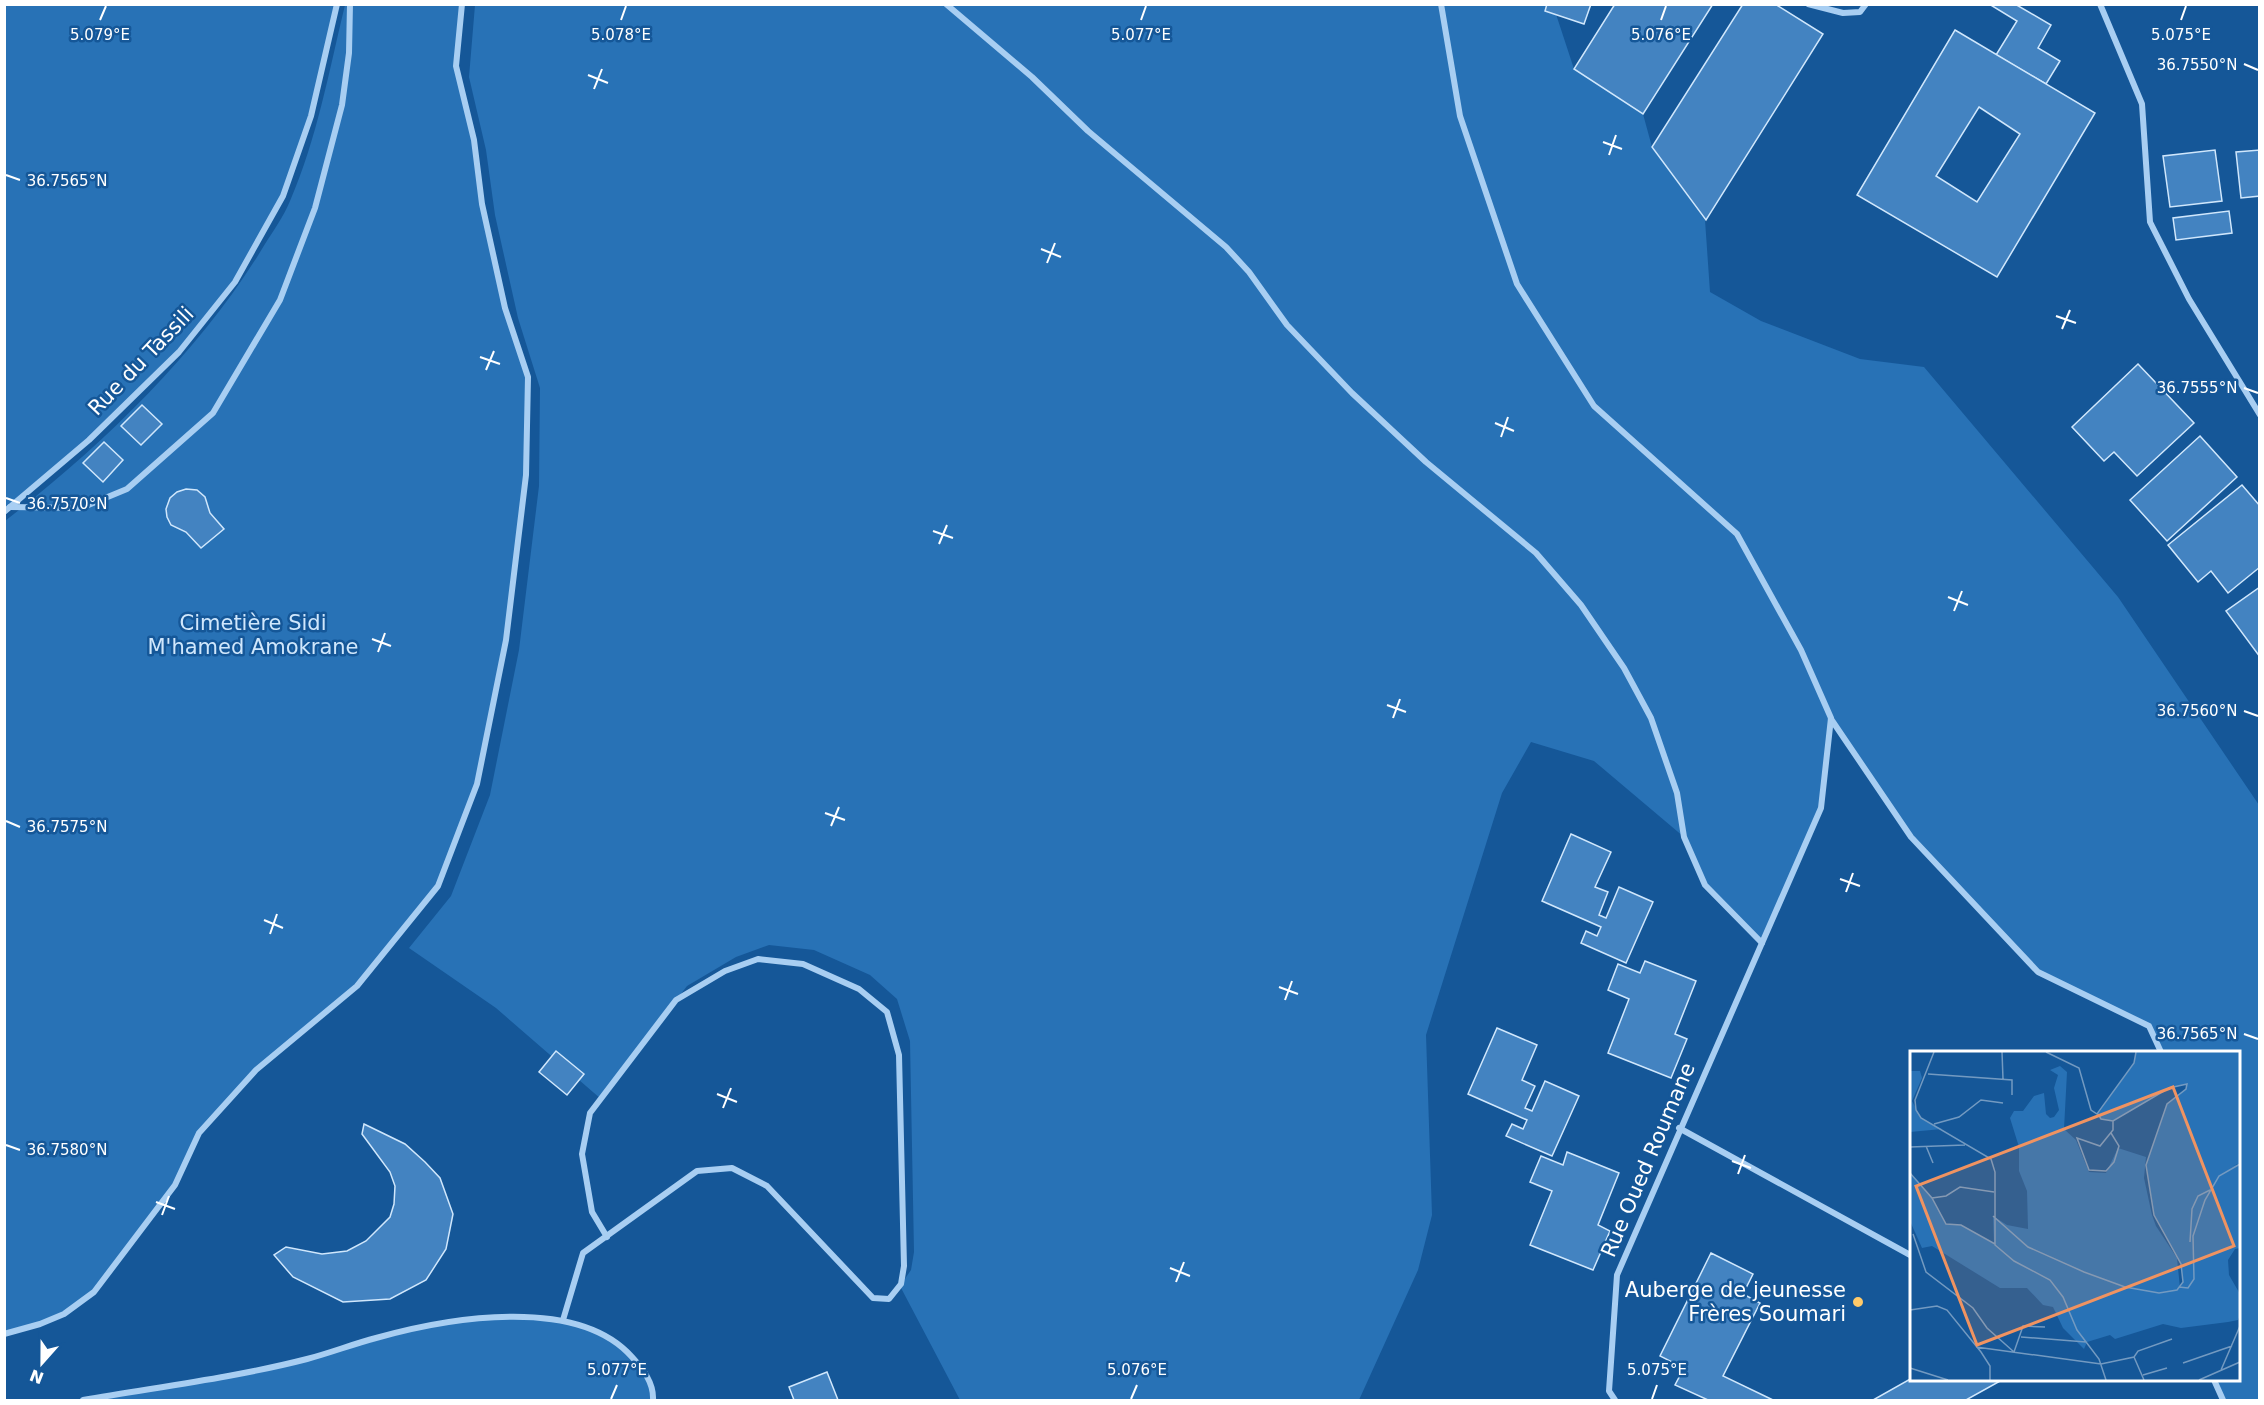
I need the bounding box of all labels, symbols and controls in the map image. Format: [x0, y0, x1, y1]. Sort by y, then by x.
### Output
text: 5.079°E [70, 26, 130, 44]
text: 5.078°E [591, 26, 651, 44]
text: 5.077°E [1111, 26, 1171, 44]
text: 5.076°E [1631, 26, 1691, 44]
text: 5.075°E [2151, 26, 2211, 44]
text: 36.7550°N [2157, 56, 2237, 74]
text: 36.7565°N [27, 172, 107, 190]
street label: Rue du Tassili [83, 302, 199, 420]
text: 36.7555°N [2157, 379, 2237, 397]
text: 36.7570°N [27, 495, 107, 513]
park label: Cimetière Sidi M'hamed Amokrane [147, 611, 359, 659]
text: 36.7560°N [2157, 702, 2237, 720]
text: 36.7575°N [27, 818, 107, 836]
text: 36.7565°N [2157, 1025, 2237, 1043]
inset map [1910, 1051, 2240, 1381]
street label: Rue Oued Roumane [1596, 1059, 1700, 1261]
text: 36.7580°N [27, 1141, 107, 1159]
place label: Auberge de jeunesse Frères Soumari [1625, 1278, 1846, 1326]
marker: Auberge de jeunesse Frères Soumari [1851, 1295, 1865, 1309]
north arrow [12, 1333, 72, 1393]
text: 5.077°E [587, 1361, 647, 1379]
text: 5.076°E [1107, 1361, 1167, 1379]
text: 5.075°E [1627, 1361, 1687, 1379]
text: N [27, 1365, 46, 1388]

